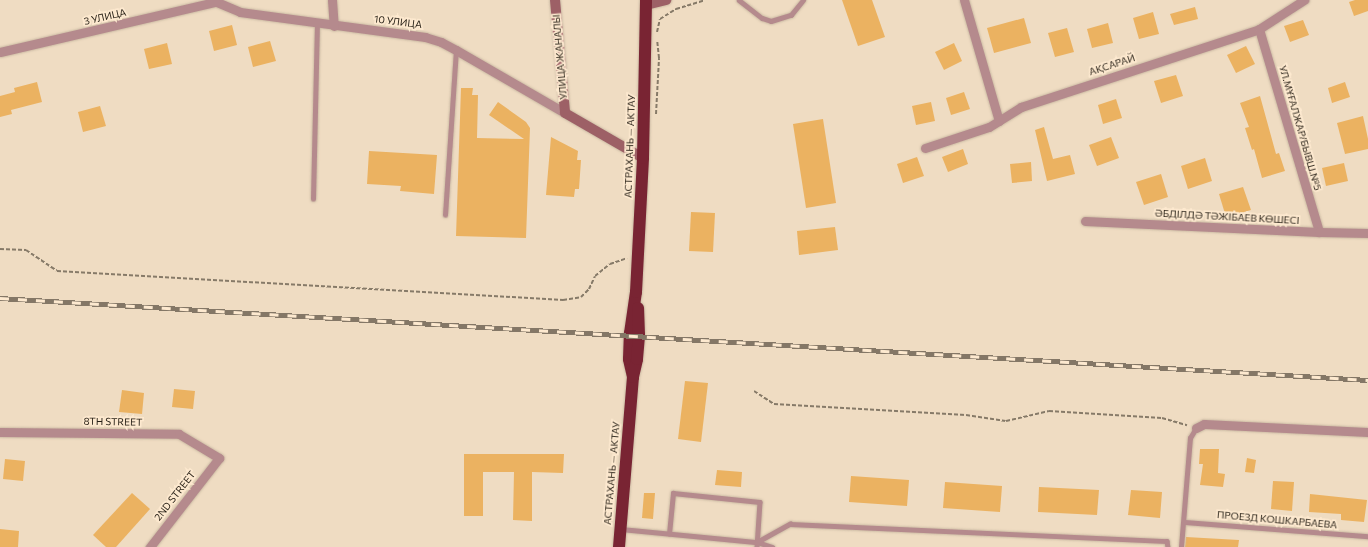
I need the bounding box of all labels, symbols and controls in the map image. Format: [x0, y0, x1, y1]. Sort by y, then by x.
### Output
street label: 3 УЛИЦА [83, 6, 127, 28]
street label: 10 УЛИЦА [373, 13, 423, 31]
street label: УЛИЦА ЖАНАЛЫ [550, 14, 570, 100]
street label: АҚСАРАЙ [1087, 52, 1137, 78]
street label: УЛ.МҰҒАЛЖАР/БЫВШ.№5 [1276, 64, 1324, 192]
street label: АСТРАХАНЬ — АКТАУ [622, 94, 638, 198]
street label: ӘБДІЛДӘ ТӘЖІБАЕВ КӨШЕСІ [1154, 207, 1300, 227]
street label: 8TH STREET [84, 415, 142, 429]
street label: АСТРАХАНЬ — АКТАУ [601, 421, 623, 525]
street label: 2ND STREET [152, 469, 198, 523]
street label: ПРОЕЗД КОШКАРБАЕВА [1216, 509, 1338, 531]

